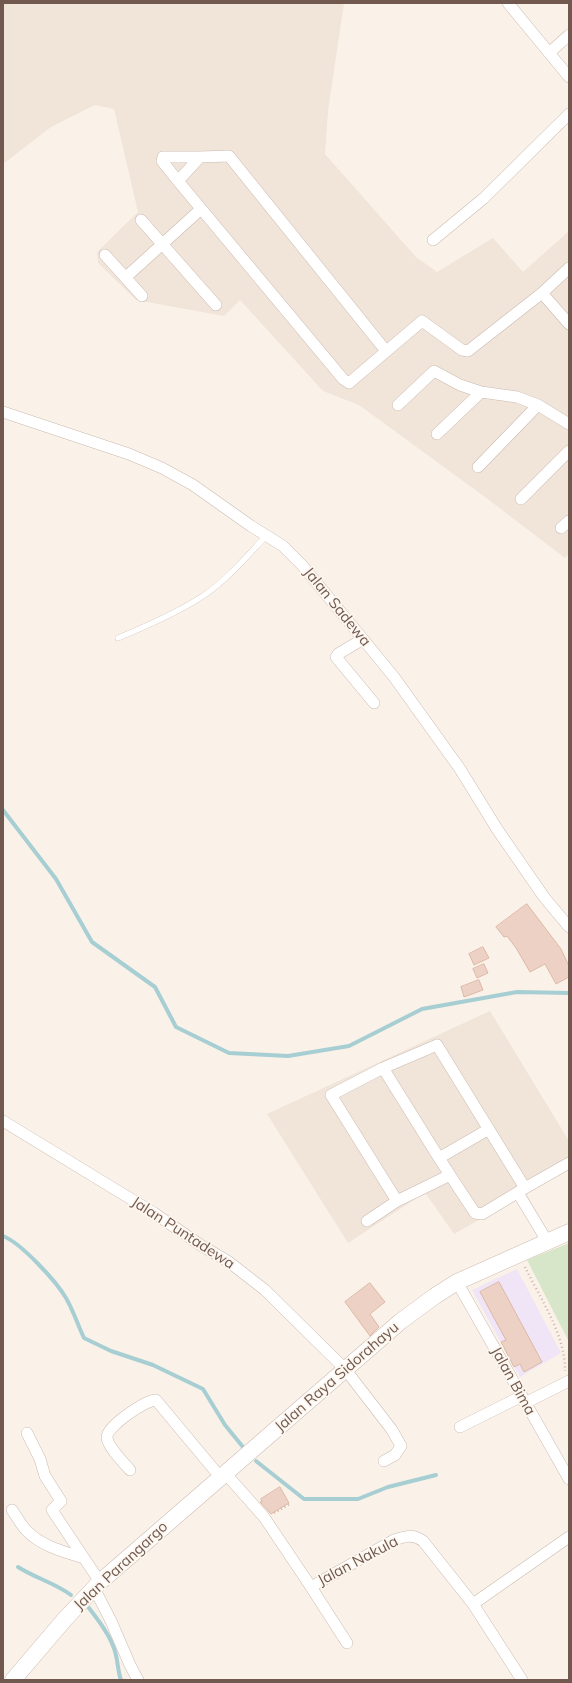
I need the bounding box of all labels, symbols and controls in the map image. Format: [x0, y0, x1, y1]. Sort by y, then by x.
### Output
street label: Jalan Sadewa [300, 564, 374, 650]
street label: Jalan Puntadewa [128, 1193, 238, 1273]
street label: Jalan Raya Sidorahayu [271, 1318, 403, 1436]
street label: Jalan Bima [487, 1344, 539, 1418]
street label: Jalan Parangargo [70, 1518, 172, 1614]
street label: Jalan Nakula [315, 1532, 401, 1590]

